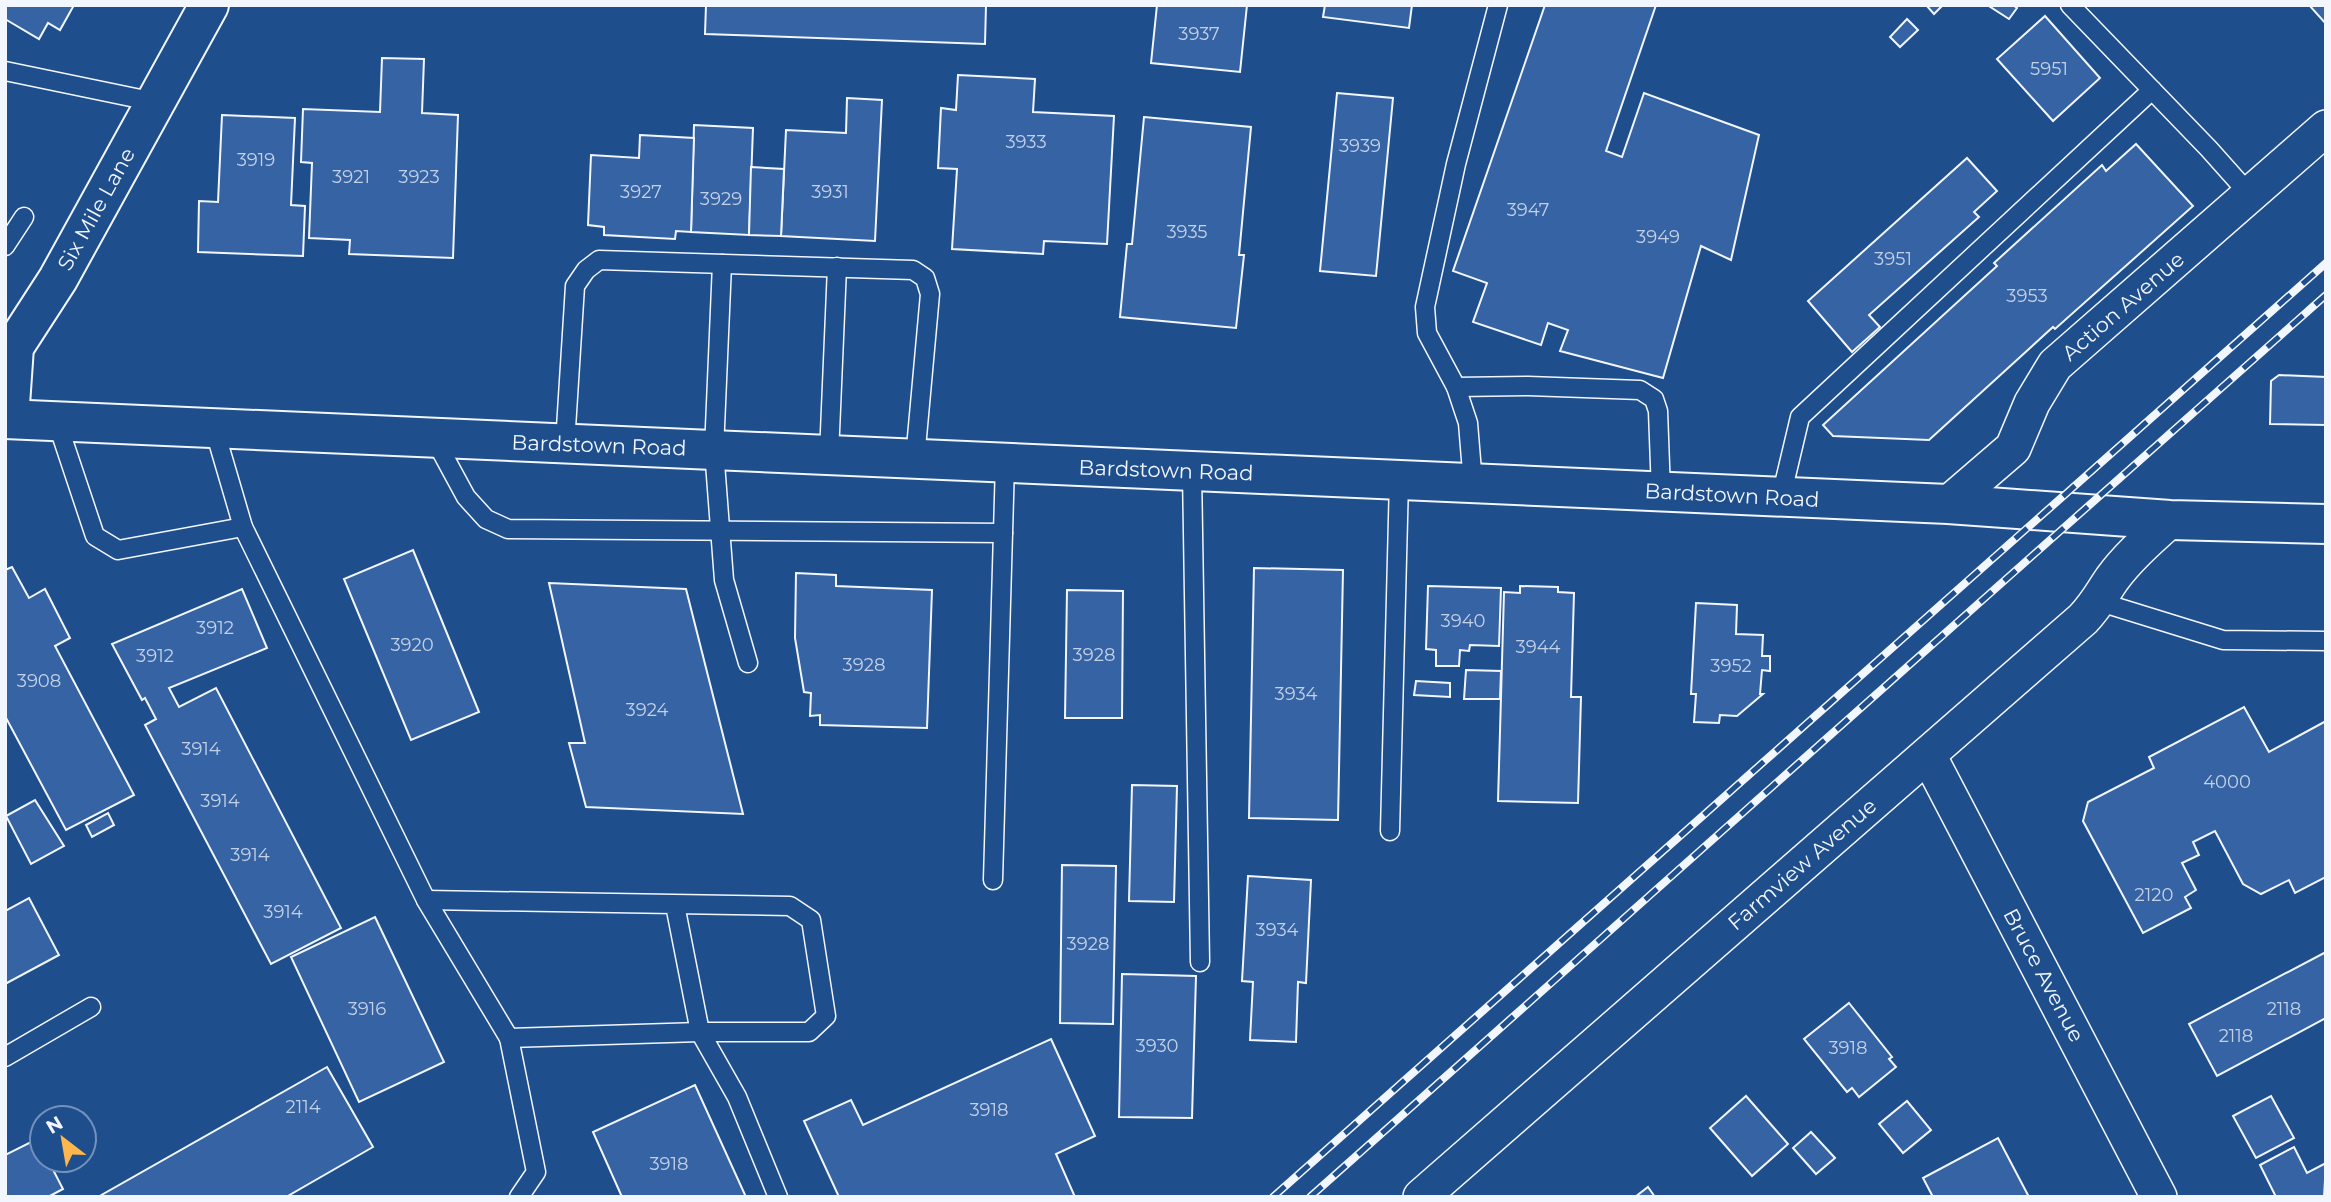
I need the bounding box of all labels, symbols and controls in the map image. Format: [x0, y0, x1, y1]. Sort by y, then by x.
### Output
house number: 3937 [1178, 23, 1220, 45]
house number: 5951 [2030, 58, 2068, 80]
house number: 3933 [1005, 131, 1047, 153]
house number: 3939 [1339, 135, 1381, 157]
street label: Six Mile Lane [52, 143, 140, 275]
house number: 3919 [237, 149, 275, 171]
house number: 3921 [332, 166, 370, 188]
house number: 3923 [398, 166, 440, 188]
house number: 3927 [620, 181, 662, 203]
house number: 3931 [811, 181, 849, 203]
house number: 3929 [700, 188, 742, 210]
house number: 3947 [1507, 199, 1549, 221]
house number: 3935 [1166, 221, 1208, 243]
house number: 3949 [1636, 226, 1680, 248]
street label: Action Avenue [2057, 246, 2189, 366]
house number: 3951 [1874, 248, 1912, 270]
house number: 3953 [2006, 285, 2048, 307]
street label: Bardstown Road [511, 429, 687, 461]
street label: Bardstown Road [1078, 454, 1254, 486]
street label: Bardstown Road [1644, 478, 1820, 512]
house number: 3940 [1441, 610, 1485, 632]
house number: 3912 [196, 617, 234, 639]
house number: 3920 [390, 634, 434, 656]
house number: 3944 [1516, 636, 1561, 658]
house number: 3928 [1073, 644, 1115, 666]
house number: 3912 [136, 645, 174, 667]
house number: 3928 [843, 654, 885, 676]
house number: 3952 [1710, 655, 1752, 677]
house number: 3908 [17, 670, 61, 692]
house number: 3934 [1275, 683, 1318, 705]
house number: 3924 [626, 699, 669, 721]
house number: 3914 [181, 738, 221, 760]
house number: 4000 [2203, 771, 2251, 793]
house number: 3914 [200, 790, 240, 812]
street label: Farmview Avenue [1723, 793, 1881, 935]
house number: 3914 [230, 844, 270, 866]
house number: 2120 [2135, 884, 2173, 906]
house number: 3914 [263, 901, 303, 923]
street label: Bruce Avenue [1998, 904, 2090, 1046]
house number: 3934 [1256, 919, 1299, 941]
house number: 3928 [1067, 933, 1109, 955]
house number: 3916 [348, 998, 386, 1020]
house number: 2118 [2267, 998, 2301, 1020]
house number: 2118 [2219, 1025, 2253, 1047]
house number: 3930 [1135, 1035, 1179, 1057]
house number: 3918 [1828, 1037, 1868, 1059]
house number: 2114 [285, 1096, 321, 1118]
house number: 3918 [969, 1099, 1009, 1121]
north arrow [28, 1104, 98, 1174]
text: N [42, 1111, 67, 1139]
house number: 3918 [649, 1153, 689, 1175]

